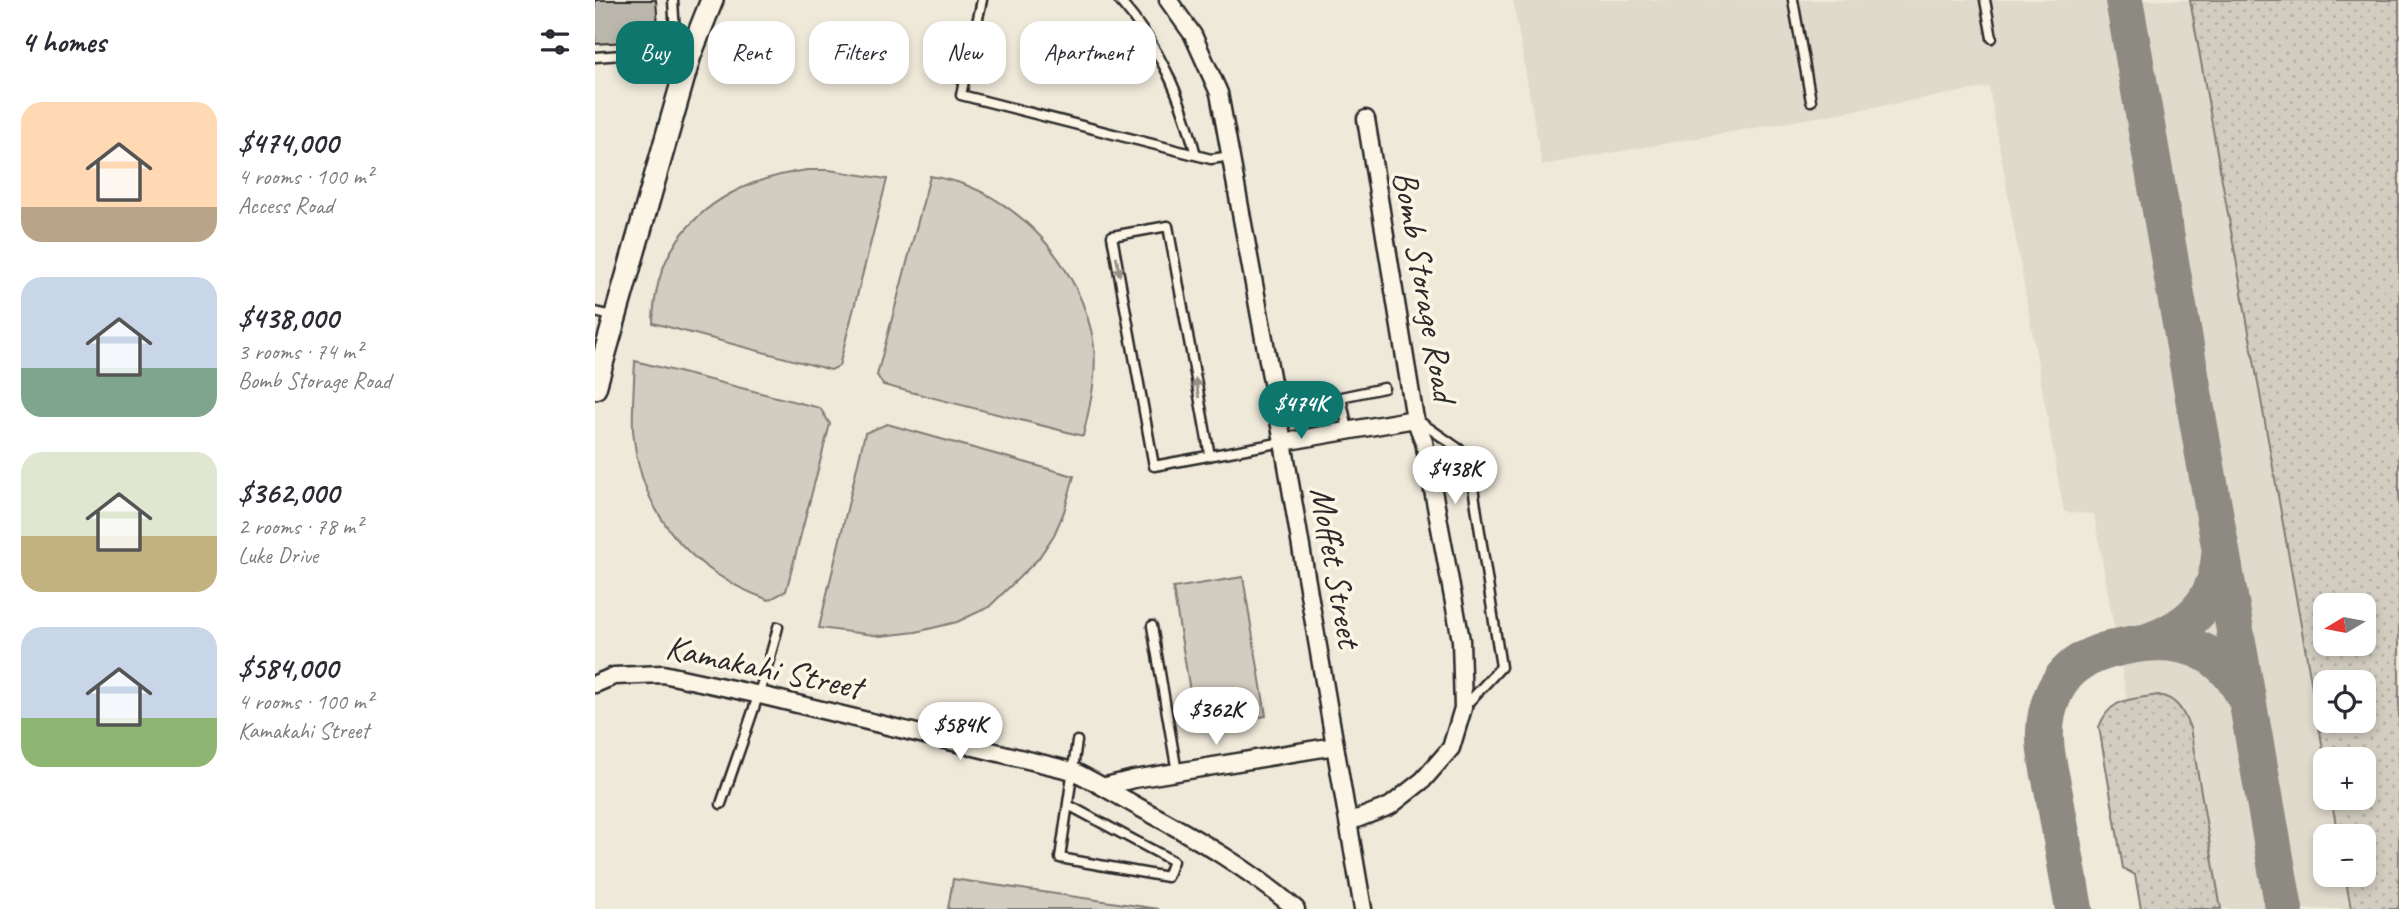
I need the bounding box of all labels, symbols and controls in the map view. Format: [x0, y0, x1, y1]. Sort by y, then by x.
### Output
chip: Buy [616, 21, 694, 84]
chip: Rent [708, 21, 795, 84]
chip: Filters [809, 21, 909, 84]
chip: New [923, 21, 1006, 84]
chip: Apartment [1020, 21, 1156, 84]
text: 4 homes [21, 23, 106, 61]
icon: filters [536, 23, 574, 61]
text: $474,000 [238, 124, 338, 162]
icon: home [77, 130, 161, 214]
text: 4 rooms · 100 m² [238, 162, 373, 191]
street label: Bomb Storage Road [1383, 167, 1468, 410]
text: Access Road [238, 191, 333, 220]
one-way arrow [1112, 255, 1123, 277]
text: $438,000 [238, 299, 338, 337]
icon: home [77, 305, 161, 389]
text: 3 rooms · 74 m² [238, 337, 362, 366]
text: Bomb Storage Road [238, 366, 391, 395]
one-way arrow [1192, 377, 1203, 399]
pin: $474K [1252, 382, 1350, 441]
text: $474K [1275, 389, 1328, 418]
pin: $438K [1406, 447, 1504, 506]
text: $438K [1428, 454, 1482, 483]
text: $362,000 [238, 474, 339, 512]
icon: home [77, 480, 161, 564]
street label: Moffet Street [1300, 483, 1373, 654]
text: 2 rooms · 78 m² [238, 512, 362, 541]
text: Luke Drive [238, 541, 318, 570]
north arrow [2313, 593, 2377, 656]
map controls [2313, 593, 2376, 887]
street label: Kamakahi Street [662, 624, 870, 711]
text: $584,000 [238, 649, 338, 687]
icon: home [77, 655, 161, 739]
button: locate [2313, 670, 2376, 733]
text: 4 rooms · 100 m² [238, 687, 373, 716]
pin: $362K [1167, 688, 1265, 747]
text: $362K [1189, 695, 1243, 724]
pin: $584K [911, 702, 1009, 762]
text: $584K [934, 710, 986, 739]
text: Kamakahi Street [238, 716, 369, 745]
button: + [2313, 747, 2376, 810]
button: − [2313, 824, 2376, 887]

